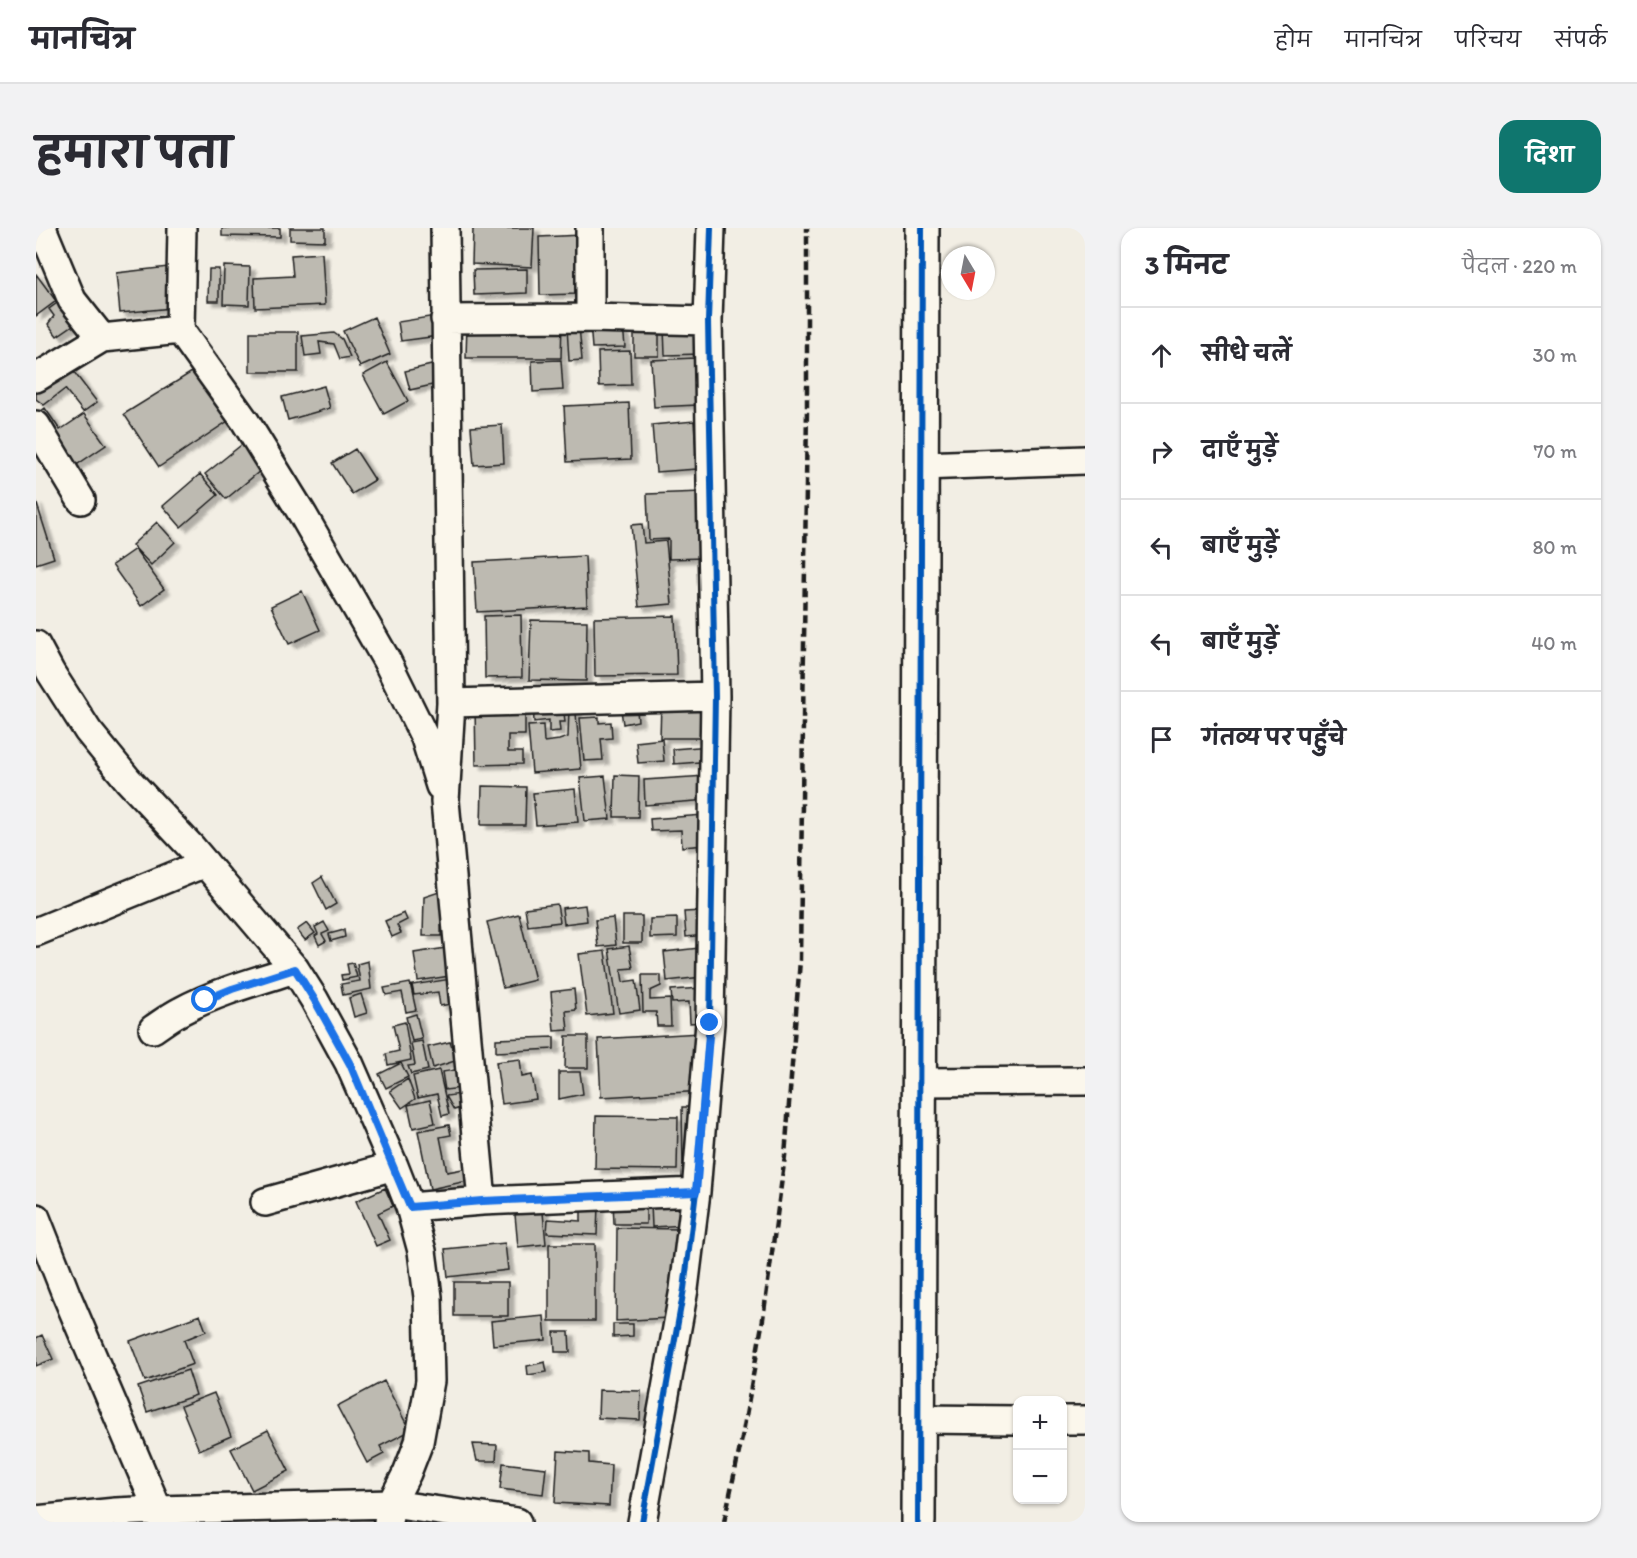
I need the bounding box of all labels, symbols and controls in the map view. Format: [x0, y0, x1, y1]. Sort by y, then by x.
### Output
text: मानचित्र [30, 22, 134, 56]
text: होम [1275, 27, 1312, 52]
text: मानचित्र [1345, 27, 1422, 52]
text: परिचय [1455, 27, 1521, 52]
text: संपर्क [1554, 27, 1607, 52]
button: दिशा [1499, 120, 1601, 193]
text: हमारा पता [36, 127, 232, 178]
north arrow [941, 246, 995, 300]
text: 3 मिनट [1145, 249, 1228, 281]
text: पैदल · 220 m [1462, 254, 1577, 278]
icon: ahead [1145, 339, 1178, 372]
text: सीधे चलें [1202, 340, 1291, 367]
text: 30 m [1532, 343, 1577, 367]
icon: right [1145, 435, 1178, 468]
text: दाएँ मुड़ें [1202, 436, 1278, 463]
text: 70 m [1533, 439, 1577, 463]
icon: left [1145, 531, 1178, 564]
text: बाएँ मुड़ें [1202, 532, 1279, 559]
text: 80 m [1532, 535, 1577, 559]
icon: left [1145, 627, 1178, 660]
text: बाएँ मुड़ें [1202, 628, 1279, 655]
text: 40 m [1531, 631, 1577, 655]
icon: arrive [1145, 723, 1178, 756]
text: गंतव्य पर पहुँचे [1202, 724, 1346, 751]
route start [191, 986, 217, 1012]
route end [696, 1009, 722, 1035]
map controls [1013, 1396, 1067, 1504]
button: + [1013, 1396, 1067, 1450]
button: − [1013, 1450, 1067, 1504]

